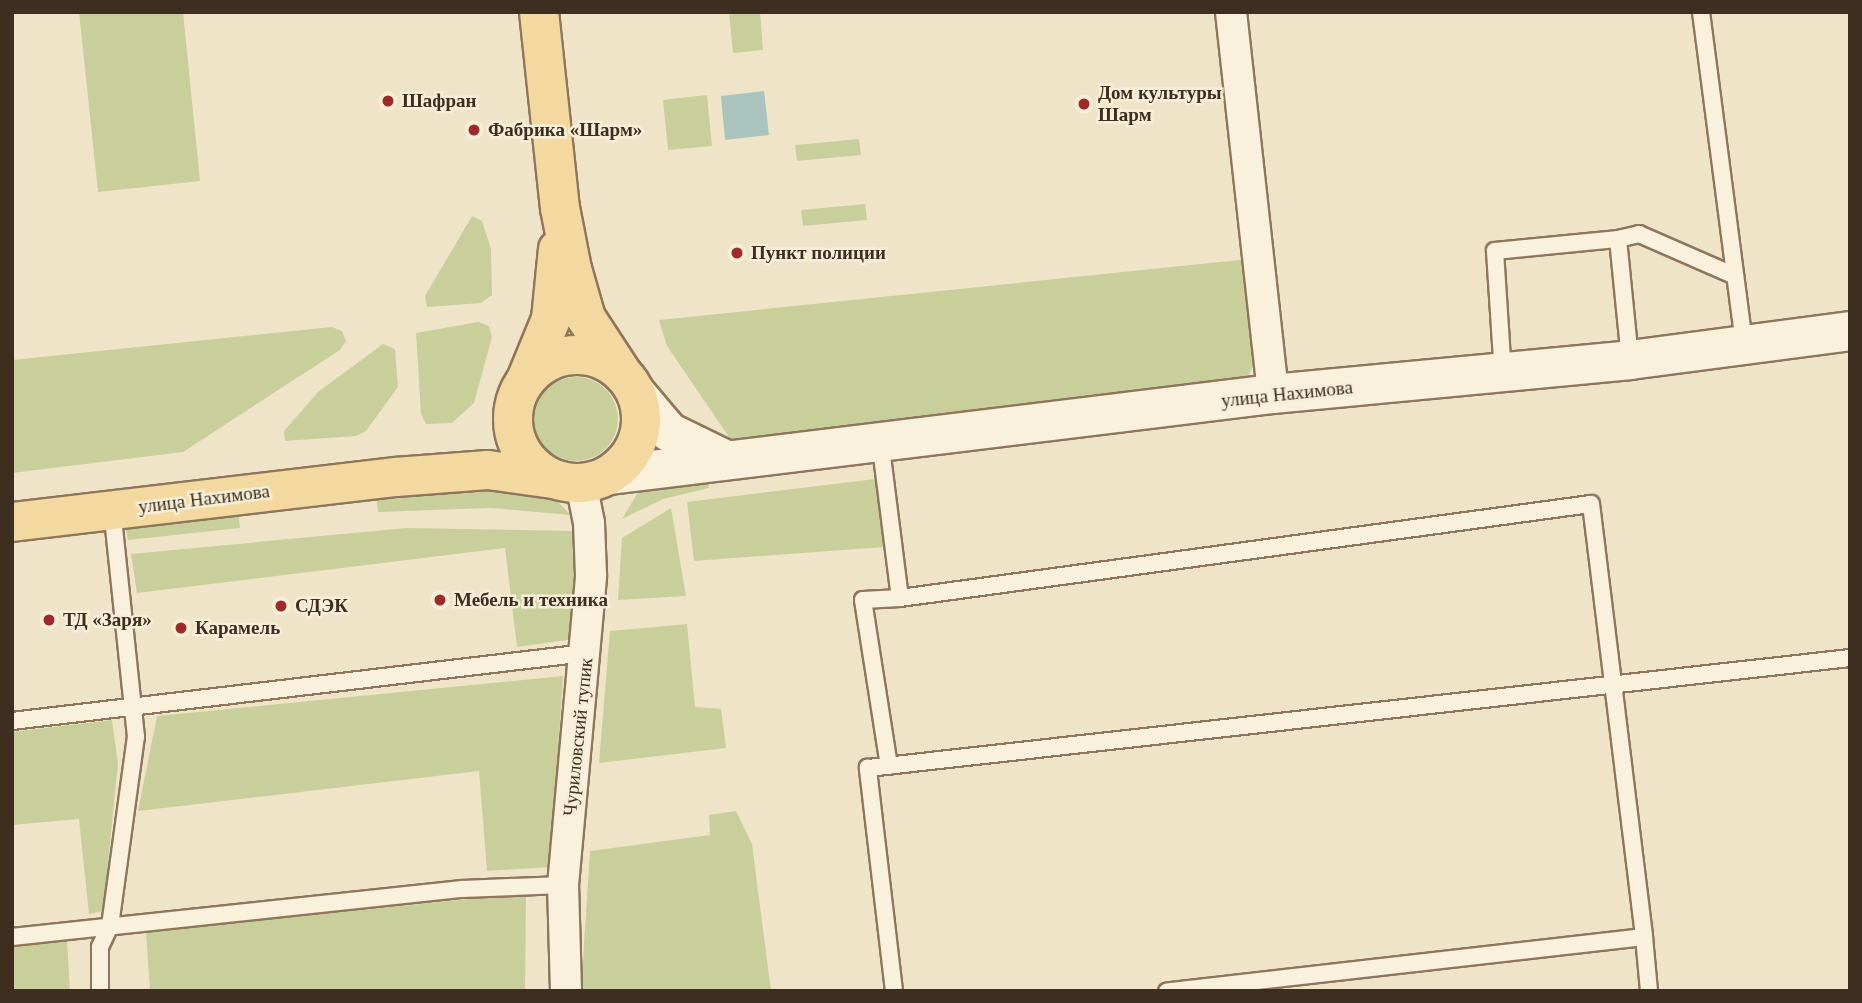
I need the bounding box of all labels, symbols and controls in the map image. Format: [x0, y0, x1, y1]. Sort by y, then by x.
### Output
place label: Дом культуры Шарм [1098, 82, 1222, 126]
place label: Шафран [402, 90, 477, 112]
marker: Шафран [380, 93, 396, 109]
marker: Дом культуры Шарм [1076, 96, 1092, 112]
place label: Фабрика «Шарм» [488, 119, 642, 141]
marker: Фабрика «Шарм» [466, 122, 482, 138]
place label: Пункт полиции [751, 242, 886, 264]
marker: Пункт полиции [729, 245, 745, 261]
street label: улица Нахимова [1220, 376, 1354, 412]
street label: улица Нахимова [137, 480, 271, 518]
place label: Мебель и техника [454, 589, 608, 611]
marker: Мебель и техника [432, 592, 448, 608]
place label: СДЭК [295, 595, 348, 617]
marker: СДЭК [273, 598, 289, 614]
place label: ТД «Заря» [63, 609, 152, 631]
marker: ТД «Заря» [41, 612, 57, 628]
place label: Карамель [195, 617, 280, 639]
marker: Карамель [173, 620, 189, 636]
street label: Чуриловский тупик [558, 657, 598, 817]

